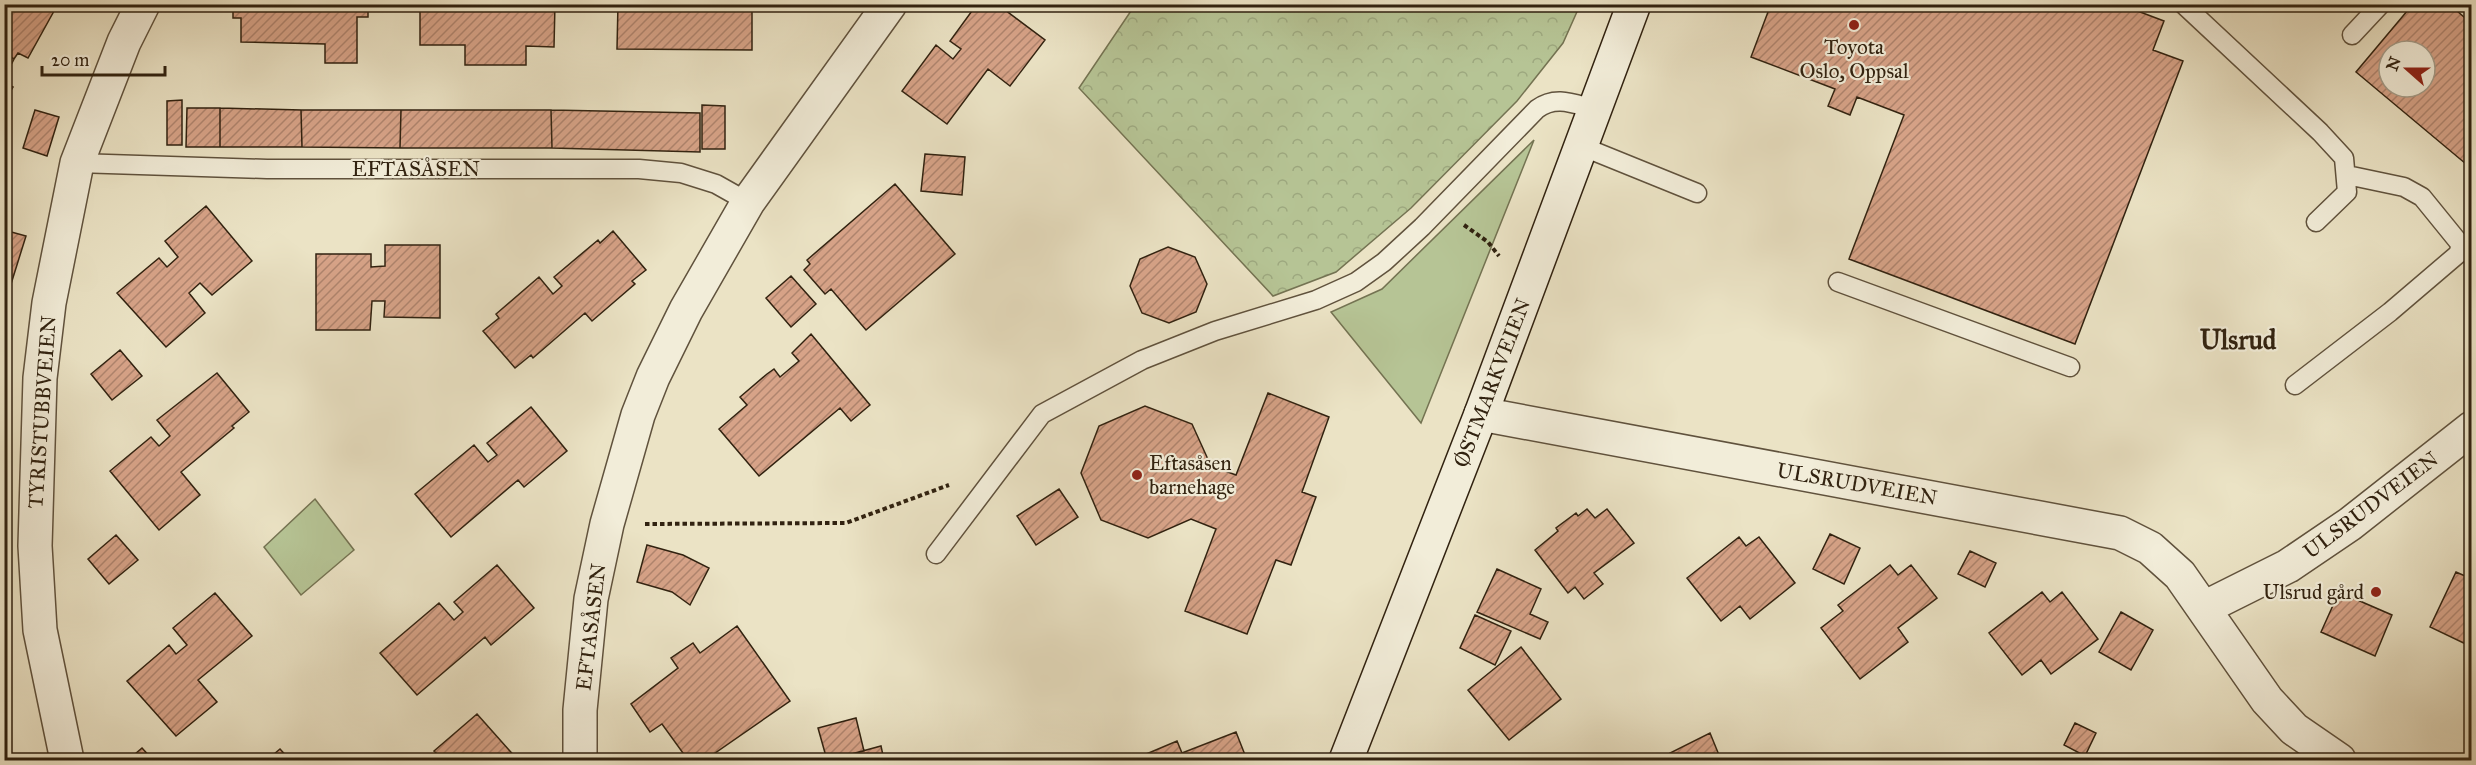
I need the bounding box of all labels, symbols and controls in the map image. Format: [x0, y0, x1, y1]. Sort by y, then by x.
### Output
marker: Toyota Oslo, Oppsal [1847, 18, 1861, 32]
place label: Toyota Oslo, Oppsal [1799, 34, 1909, 84]
scale bar [42, 39, 165, 77]
north arrow [2377, 39, 2437, 99]
text: 20 m [51, 49, 89, 71]
text: N [2382, 54, 2405, 74]
street label: EFTASÅSEN [352, 156, 480, 182]
street label: ØSTMARKVEIEN [1448, 295, 1536, 471]
street label: TYRISTUBBVEIEN [22, 314, 62, 509]
district label: Ulsrud [2200, 323, 2277, 356]
street label: ULSRUDVEIEN [2298, 446, 2444, 564]
place label: Eftasåsen barnehage [1149, 450, 1235, 500]
street label: ULSRUDVEIEN [1775, 457, 1939, 511]
marker: Eftasåsen barnehage [1130, 468, 1144, 482]
street label: EFTASÅSEN [570, 562, 612, 692]
place label: Ulsrud gård [2263, 579, 2364, 605]
marker: Ulsrud gård [2369, 585, 2383, 599]

